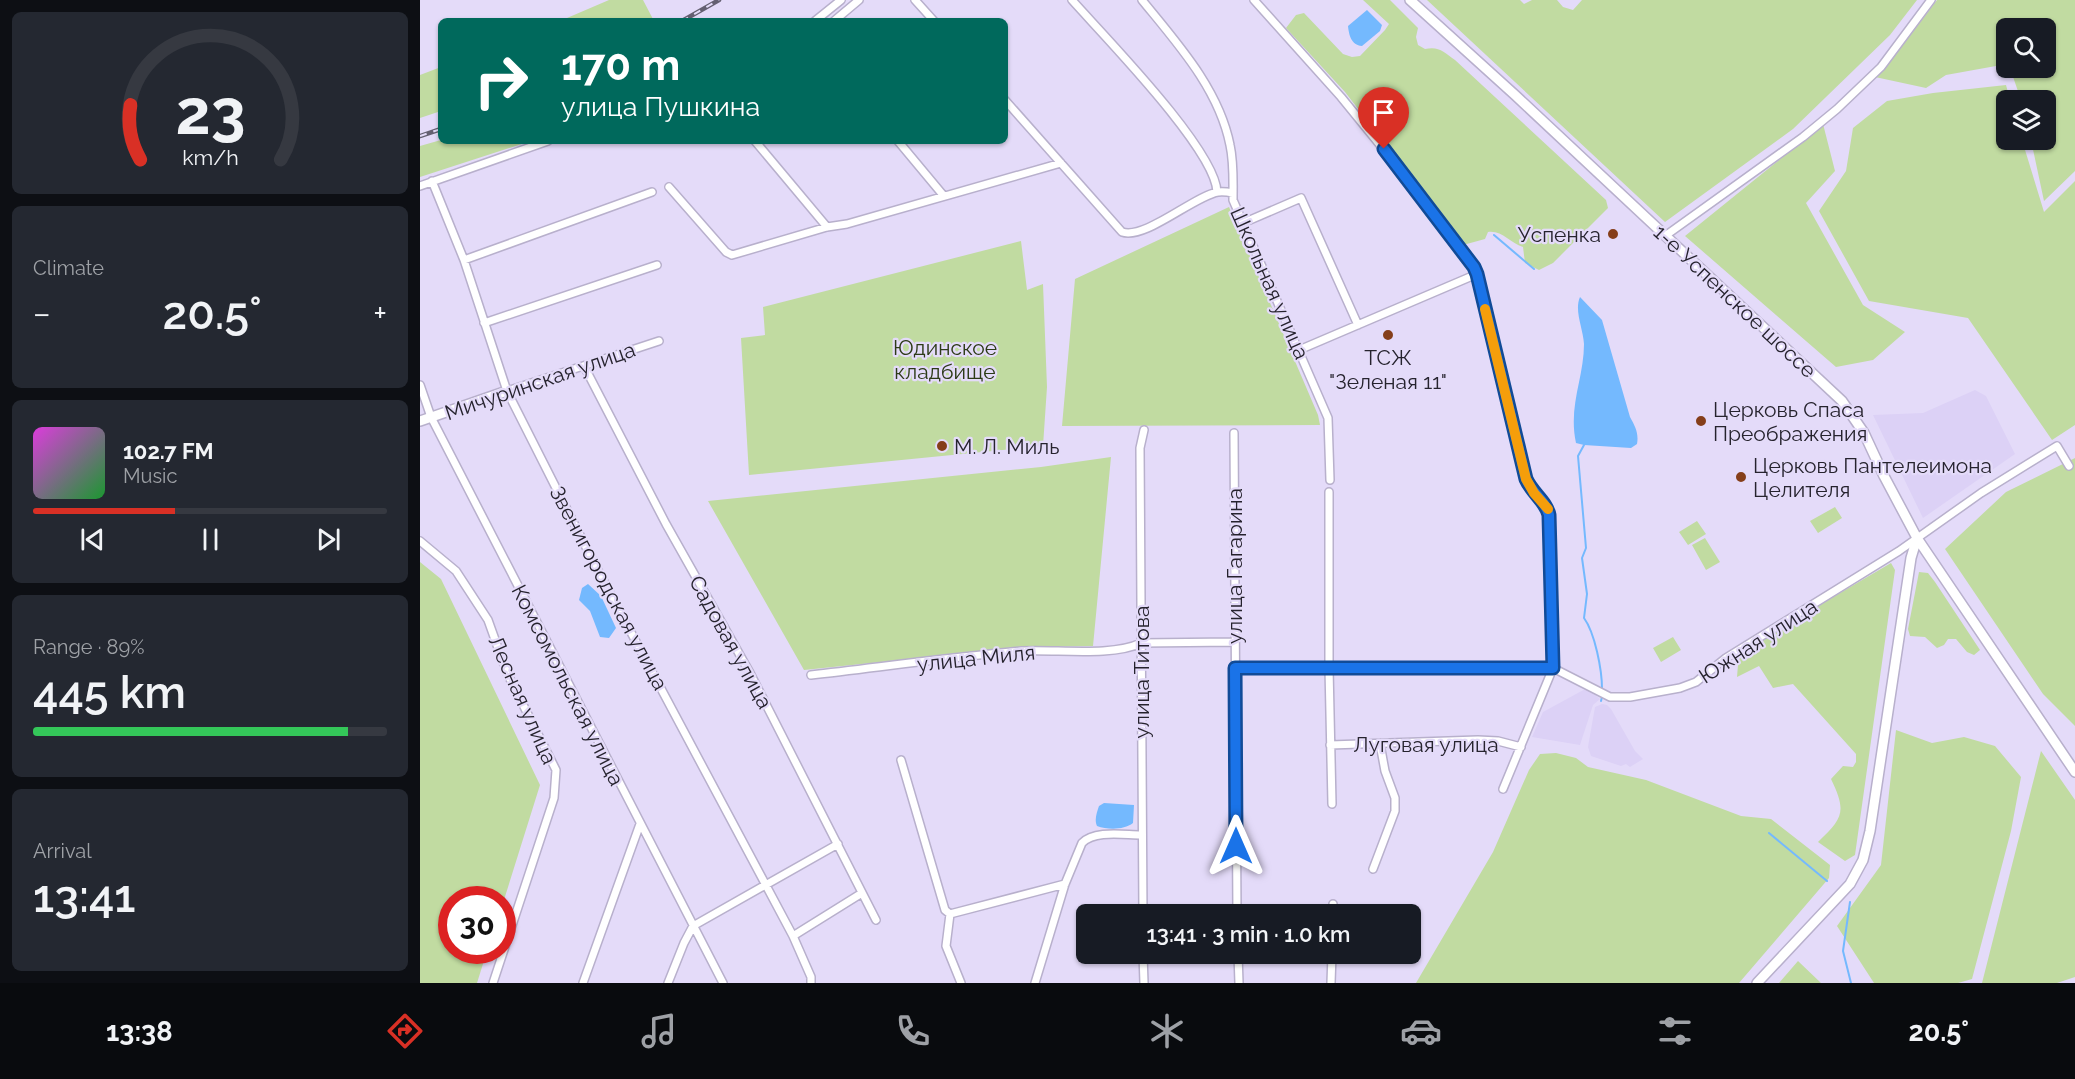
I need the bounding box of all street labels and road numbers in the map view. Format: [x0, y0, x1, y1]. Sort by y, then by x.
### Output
street label: Школьная улица [1225, 203, 1315, 363]
street label: 1-е Успенское шоссе [1649, 219, 1821, 383]
street label: Мичуринская улица [442, 337, 638, 425]
street label: Звенигородская улица [545, 482, 673, 694]
street label: улица Гагарина [1222, 488, 1247, 644]
street label: Садовая улица [684, 571, 778, 713]
street label: Комсомольская улица [506, 580, 630, 790]
street label: Южная улица [1694, 594, 1822, 688]
street label: улица Титова [1129, 606, 1154, 738]
street label: Лесная улица [484, 632, 562, 768]
street label: улица Миля [916, 639, 1036, 677]
street label: Луговая улица [1353, 732, 1499, 757]

